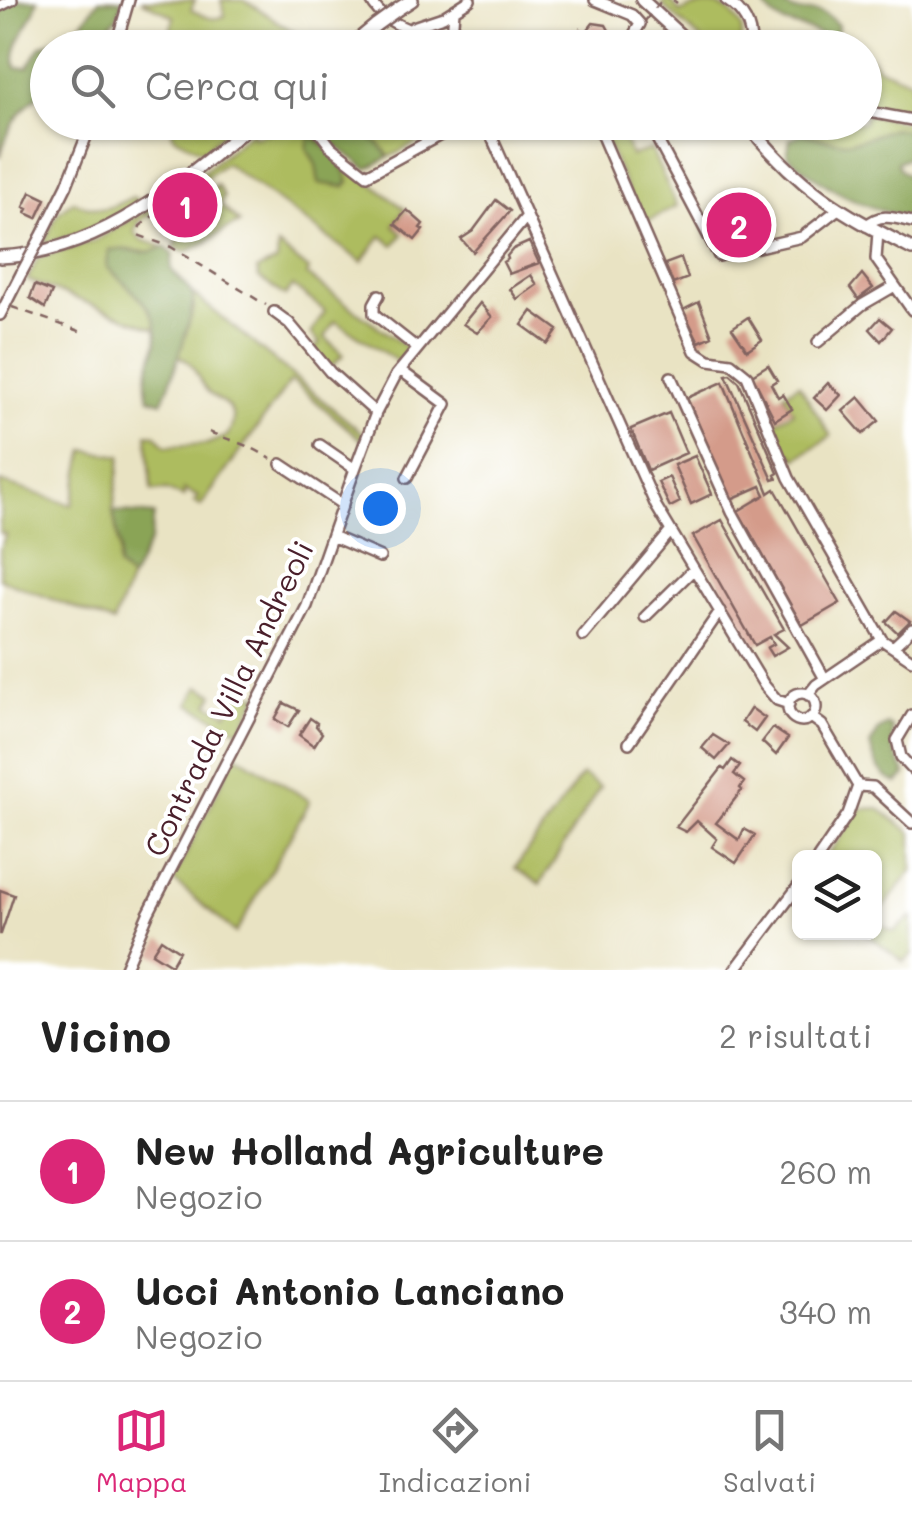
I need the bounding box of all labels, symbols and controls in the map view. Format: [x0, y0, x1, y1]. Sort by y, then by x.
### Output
search box [30, 30, 882, 140]
icon: search [65, 58, 120, 113]
text: Cerca qui [145, 60, 330, 110]
pin: 1 [152, 168, 218, 242]
pin: 2 [706, 188, 772, 262]
your location [355, 483, 406, 534]
street label: Contrada Villa Andreoli [134, 534, 322, 862]
map controls [792, 850, 882, 940]
button: layers [792, 850, 882, 940]
text: Vicino [40, 1008, 171, 1063]
text: 2 risultati [719, 1014, 872, 1056]
text: New Holland Agriculture [135, 1125, 604, 1175]
text: 1 [65, 1150, 80, 1192]
text: 260 m [779, 1150, 872, 1192]
text: Negozio [135, 1175, 263, 1217]
text: Ucci Antonio Lanciano [135, 1265, 564, 1315]
text: 2 [64, 1290, 81, 1332]
text: 340 m [779, 1290, 872, 1332]
text: Negozio [135, 1315, 263, 1357]
tab: Mappa [96, 1403, 187, 1499]
tab: Indicazioni [379, 1403, 532, 1499]
tab: Salvati [723, 1403, 816, 1499]

